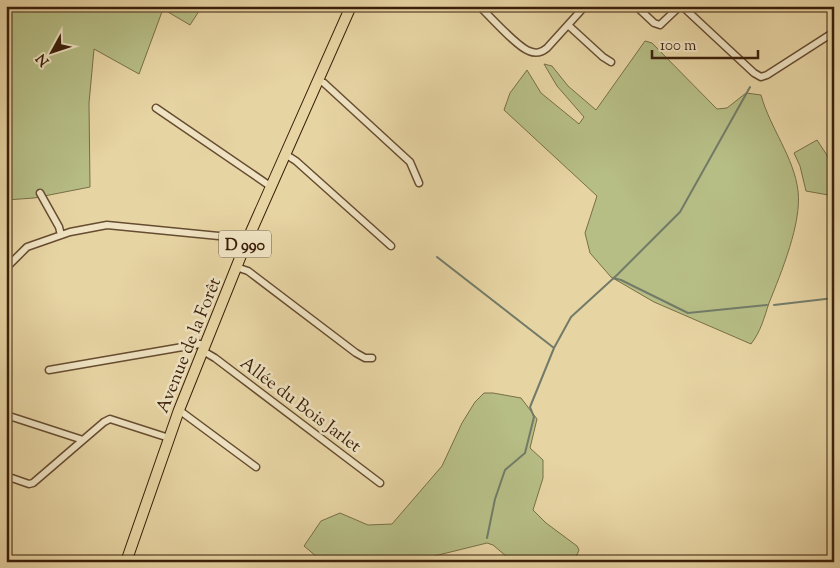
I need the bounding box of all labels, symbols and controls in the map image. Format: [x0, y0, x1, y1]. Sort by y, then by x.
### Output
north arrow [28, 28, 78, 78]
scale bar [652, 28, 759, 60]
text: 100 m [660, 36, 697, 57]
text: N [32, 48, 55, 70]
road number: D 990 [219, 230, 271, 258]
street label: Avenue de la Forêt [151, 274, 229, 417]
street label: Allée du Bois Jarlet [234, 351, 366, 460]

